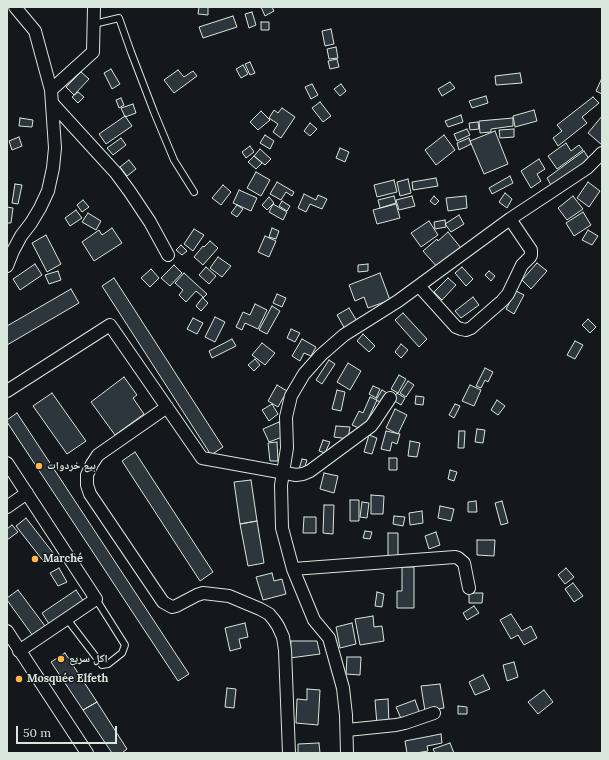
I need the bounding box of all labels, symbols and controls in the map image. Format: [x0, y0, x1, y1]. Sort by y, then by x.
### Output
place label: بيع خردوات [47, 459, 96, 473]
marker: بيع خردوات [34, 461, 44, 471]
place label: Marché [43, 552, 83, 566]
marker: Marché [30, 554, 40, 564]
place label: اكل سريع [69, 652, 108, 666]
marker: اكل سريع [56, 654, 66, 664]
place label: Mosquée Elfeth [27, 672, 108, 686]
marker: Mosquée Elfeth [14, 674, 24, 684]
scale bar [18, 718, 119, 744]
text: 50 m [23, 725, 51, 740]

